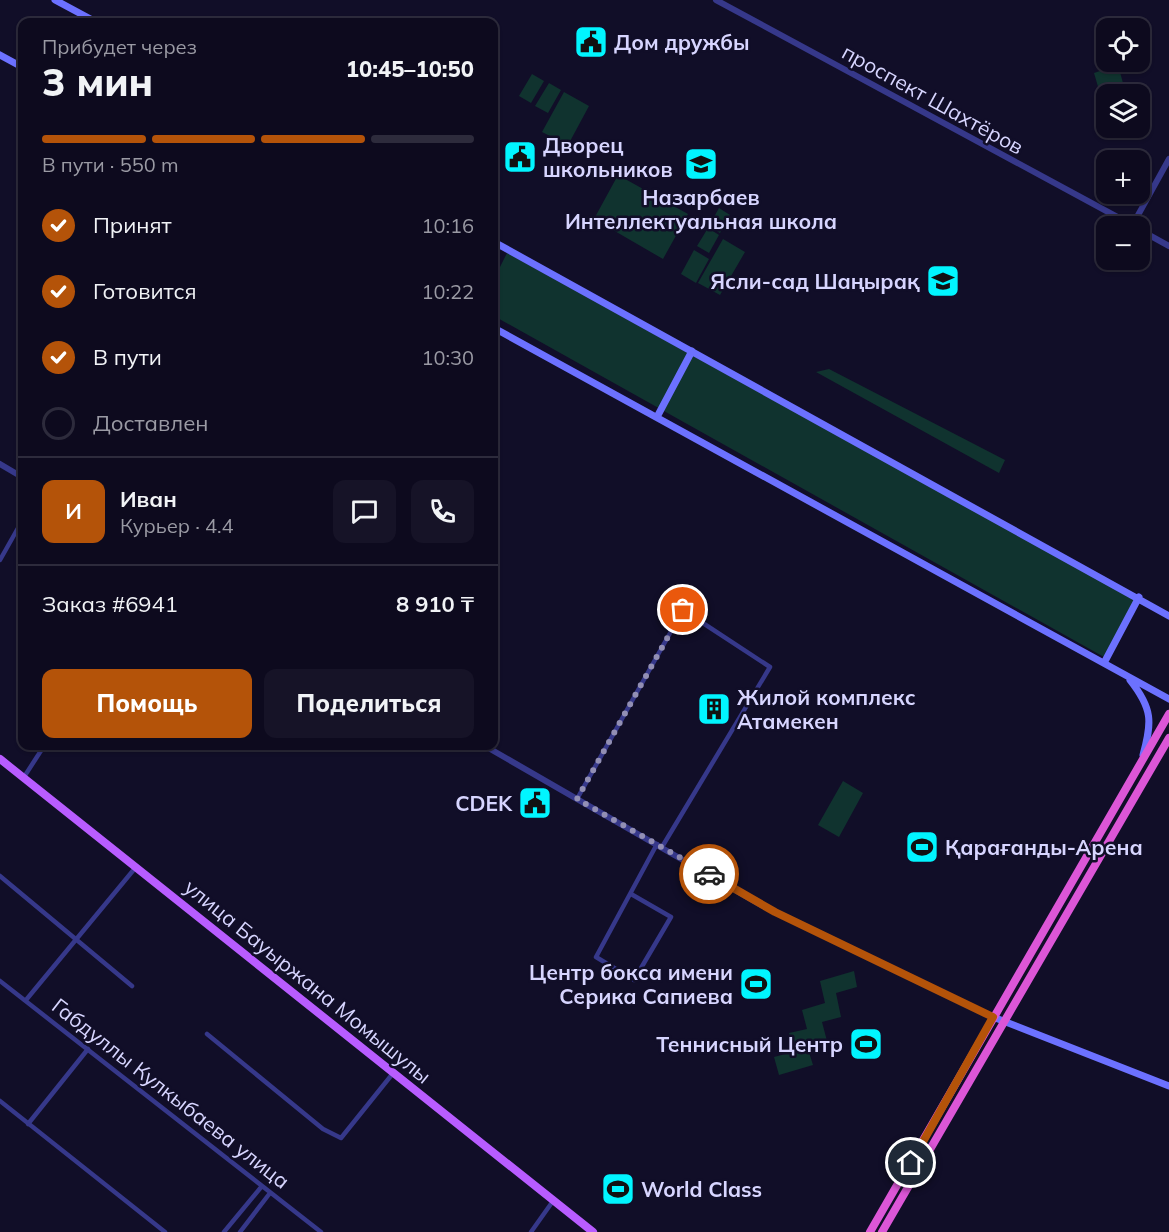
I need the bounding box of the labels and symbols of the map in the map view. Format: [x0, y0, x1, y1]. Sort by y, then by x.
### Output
public building icon: Дом дружбы [573, 24, 609, 60]
place label: Дом дружбы [614, 29, 750, 55]
street label: проспект Шахтёров [838, 38, 1028, 160]
place label: Дворец школьников [543, 132, 673, 182]
public building icon: Дворец школьников [502, 139, 538, 175]
school or university icon: Назарбаев Интеллектуальная школа [683, 146, 719, 182]
place label: Назарбаев Интеллектуальная школа [565, 184, 837, 234]
school or university icon: Ясли-сад Шаңырақ [925, 263, 961, 299]
place label: Ясли-сад Шаңырақ [710, 268, 920, 294]
pin [657, 584, 708, 635]
place label: Жилой комплекс Атамекен [737, 684, 916, 734]
building icon: Жилой комплекс Атамекен [696, 691, 732, 727]
public building icon: CDEK [517, 785, 553, 821]
place label: CDEK [455, 790, 513, 816]
sports icon: Қарағанды-Арена [904, 829, 940, 865]
place label: Қарағанды-Арена [945, 834, 1143, 860]
courier [679, 844, 739, 904]
street label: улица Бауыржана Момышулы [179, 873, 437, 1089]
place label: Центр бокса имени Серика Сапиева [529, 959, 733, 1009]
sports icon: Центр бокса имени Серика Сапиева [738, 966, 774, 1002]
street label: Габдуллы Кулкыбаева улица [47, 992, 295, 1194]
sports icon: Теннисный Центр [848, 1026, 884, 1062]
place label: Теннисный Центр [656, 1031, 843, 1057]
pin [885, 1137, 936, 1188]
sports icon: World Class [600, 1171, 636, 1207]
place label: World Class [641, 1176, 762, 1202]

